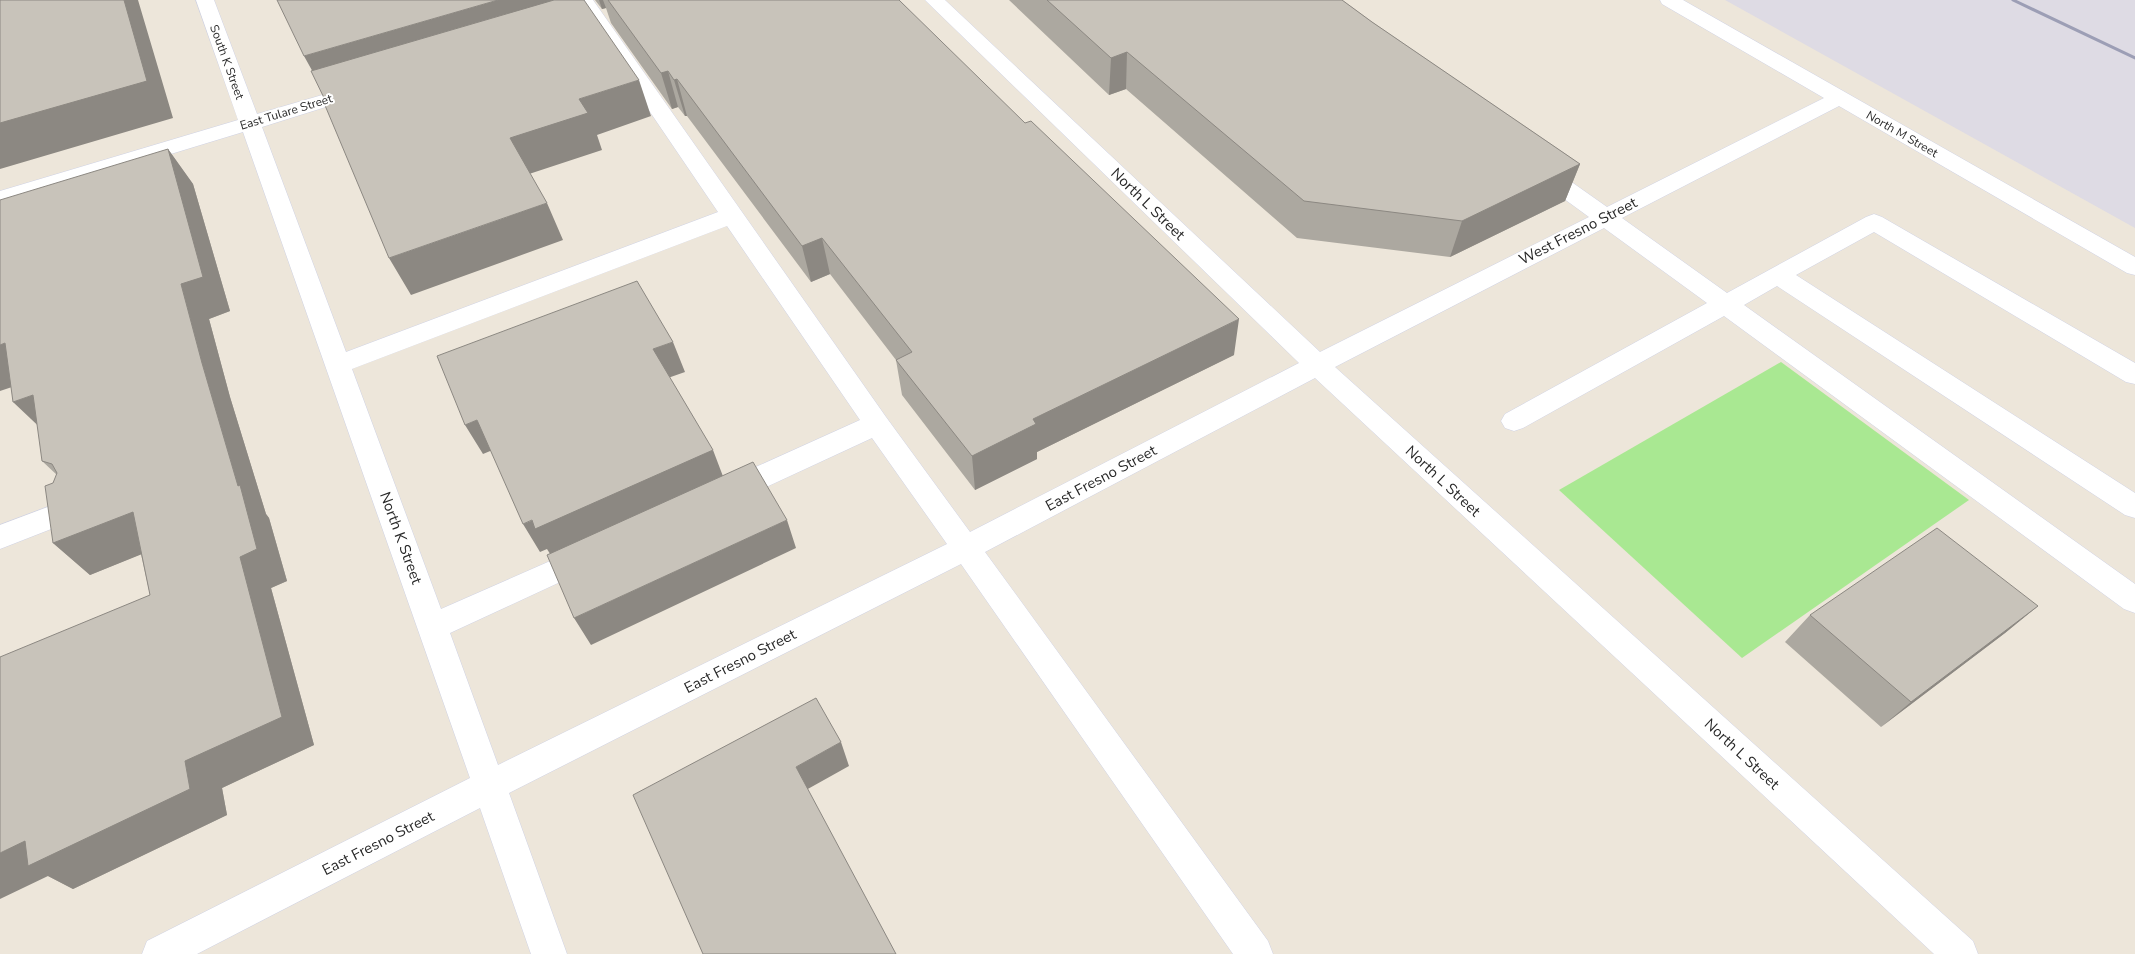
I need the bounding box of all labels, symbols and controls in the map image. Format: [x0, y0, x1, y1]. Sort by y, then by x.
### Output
street label: South K Street [206, 23, 248, 102]
street label: East Tulare Street [238, 90, 335, 134]
street label: North M Street [1863, 107, 1941, 161]
street label: North L Street [1107, 164, 1190, 245]
street label: West Fresno Street [1516, 192, 1641, 269]
street label: East Fresno Street [1042, 440, 1161, 516]
street label: North L Street [1401, 441, 1485, 521]
street label: North K Street [375, 489, 427, 588]
street label: East Fresno Street [681, 624, 800, 698]
street label: North L Street [1700, 714, 1784, 794]
street label: East Fresno Street [319, 806, 438, 880]

